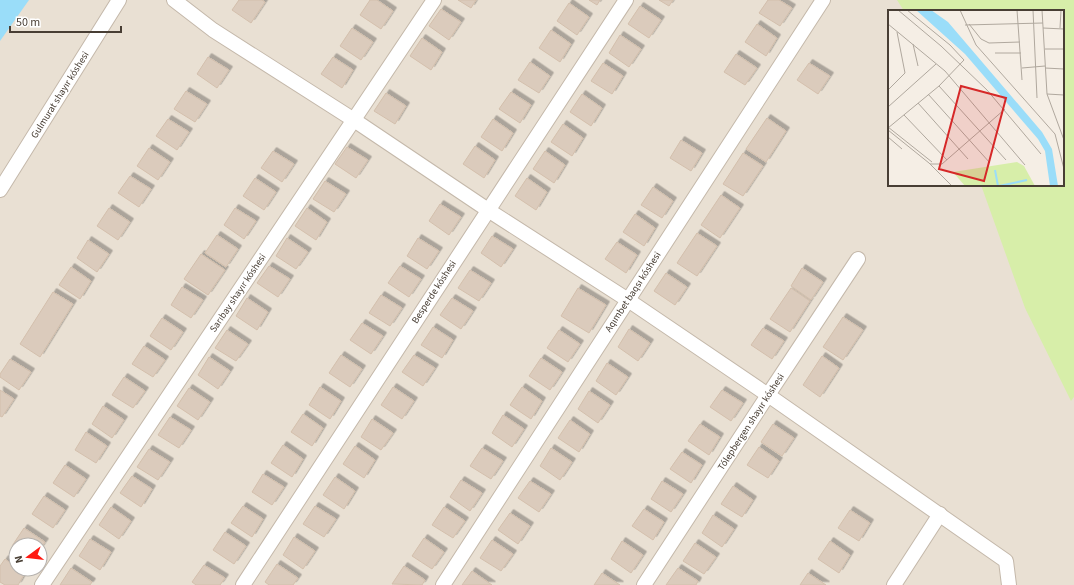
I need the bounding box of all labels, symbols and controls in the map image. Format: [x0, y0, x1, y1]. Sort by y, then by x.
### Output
scale bar [10, 8, 121, 34]
inset map [888, 10, 1064, 186]
text: 50 m [16, 14, 40, 31]
street label: Gulmurat shayır kóshesi [28, 49, 92, 141]
street label: Aqımbet baqsı kóshesi [602, 249, 664, 335]
street label: Sarıbay shayır kóshesi [206, 251, 270, 335]
street label: Besperde kóshesi [408, 258, 460, 326]
street label: Tólepbergen shayır kóshesi [714, 371, 788, 473]
north arrow [8, 537, 48, 577]
text: N [11, 554, 27, 565]

